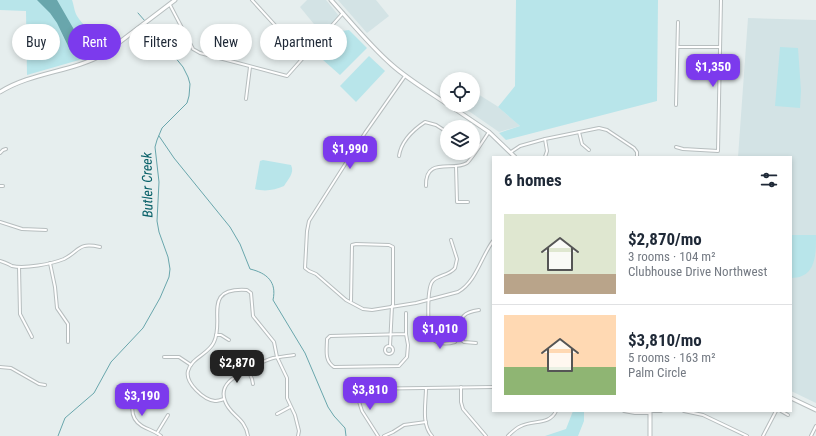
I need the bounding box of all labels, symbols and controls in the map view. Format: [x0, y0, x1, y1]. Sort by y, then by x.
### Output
chip: Buy [12, 24, 60, 60]
chip: Rent [68, 24, 121, 60]
chip: Filters [129, 24, 192, 60]
chip: New [200, 24, 252, 60]
chip: Apartment [260, 24, 347, 60]
pin: $1,350 [680, 54, 746, 88]
text: $1,350 [695, 59, 731, 74]
map controls [440, 72, 480, 160]
button: locate [440, 72, 480, 112]
button: layers [440, 120, 480, 160]
pin: $1,990 [317, 136, 383, 170]
text: $1,990 [332, 141, 368, 156]
water label: Butler Creek [138, 151, 156, 218]
icon: filters [758, 169, 780, 191]
text: 6 homes [504, 170, 562, 190]
text: $2,870/mo [628, 229, 702, 249]
icon: home [536, 230, 584, 278]
text: 3 rooms · 104 m² [628, 249, 715, 264]
text: Clubhouse Drive Northwest [628, 264, 767, 279]
pin: $1,010 [407, 316, 473, 350]
text: $1,010 [422, 321, 458, 336]
text: $3,810/mo [628, 330, 702, 350]
icon: home [536, 331, 584, 379]
pin: $2,870 [204, 350, 270, 384]
text: 5 rooms · 163 m² [628, 350, 715, 365]
text: $2,870 [219, 355, 255, 370]
text: Palm Circle [628, 365, 686, 380]
pin: $3,810 [337, 377, 403, 411]
text: $3,810 [352, 382, 388, 397]
pin: $3,190 [109, 383, 175, 417]
text: $3,190 [124, 388, 160, 403]

